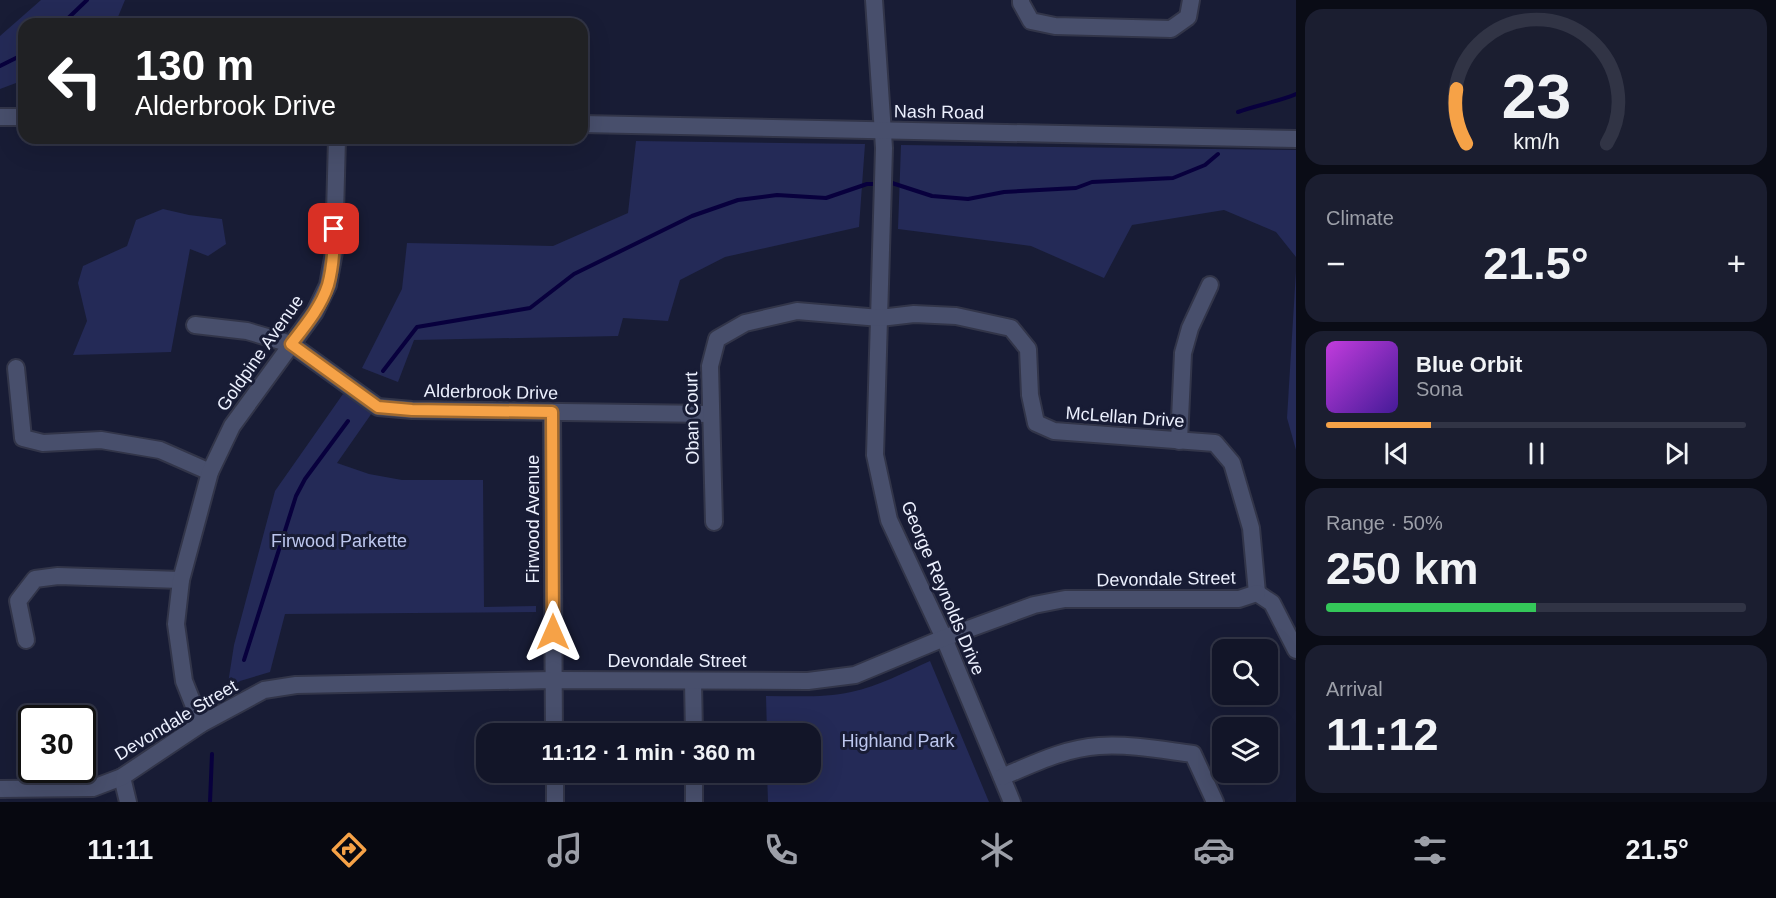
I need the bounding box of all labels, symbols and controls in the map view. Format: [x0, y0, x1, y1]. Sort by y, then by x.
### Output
icon: left [36, 42, 114, 120]
text: 130 m [135, 42, 254, 89]
text: 23 [1501, 62, 1571, 131]
text: Alderbrook Drive [135, 91, 336, 121]
street label: Nash Road [894, 101, 984, 123]
text: km/h [1513, 130, 1559, 154]
pin [308, 203, 359, 254]
text: Climate [1326, 207, 1394, 229]
icon: arrive [317, 212, 350, 245]
text: 21.5° [1483, 238, 1589, 289]
text: − [1326, 245, 1345, 282]
text: + [1727, 245, 1746, 282]
street label: Goldpine Avenue [213, 291, 307, 415]
text: Blue Orbit [1416, 352, 1522, 377]
street label: Oban Court [681, 371, 703, 465]
text: Sona [1416, 378, 1463, 400]
street label: Alderbrook Drive [424, 381, 558, 403]
street label: McLellan Drive [1065, 403, 1185, 431]
icon: previous [1380, 437, 1413, 470]
icon: pause [1520, 437, 1553, 470]
icon: next [1660, 437, 1693, 470]
street label: Firwood Avenue [523, 455, 543, 583]
street label: George Reynolds Drive [897, 498, 989, 678]
text: Range · 50% [1326, 512, 1443, 534]
park label: Firwood Parkette [271, 531, 407, 551]
text: 250 km [1326, 543, 1479, 594]
street label: Devondale Street [1096, 568, 1236, 590]
position arrow [521, 600, 585, 664]
map controls [1212, 639, 1278, 783]
button: search [1212, 639, 1278, 705]
street label: Devondale Street [607, 651, 747, 671]
street label: Devondale Street [111, 676, 241, 764]
text: Arrival [1326, 678, 1383, 700]
speed limit sign: 30 [18, 705, 96, 783]
text: 11:12 [1326, 709, 1439, 760]
button: layers [1212, 717, 1278, 783]
park label: Highland Park [841, 731, 956, 751]
text: 11:12 · 1 min · 360 m [542, 740, 756, 765]
icon: directions [328, 829, 370, 871]
icon: music [544, 829, 586, 871]
icon: phone [760, 829, 802, 871]
icon: climate [976, 829, 1018, 871]
icon: car [1193, 829, 1235, 871]
icon: filters [1409, 829, 1451, 871]
text: 11:11 [87, 835, 153, 865]
text: 21.5° [1625, 835, 1689, 865]

